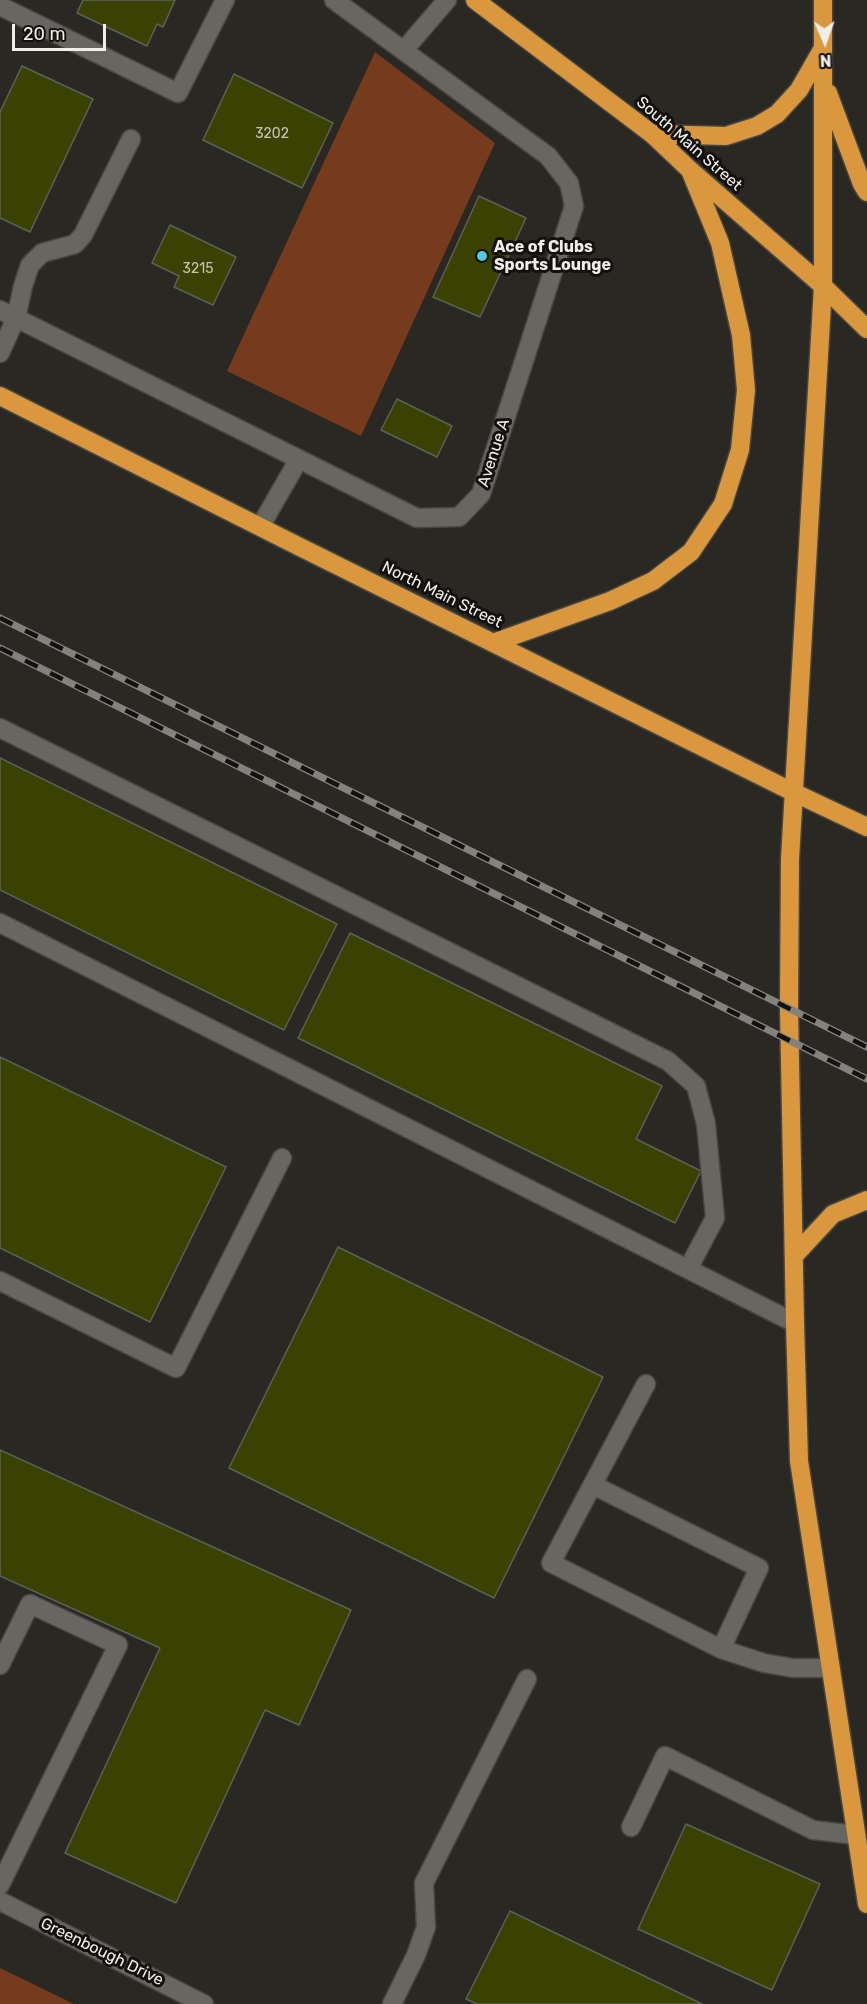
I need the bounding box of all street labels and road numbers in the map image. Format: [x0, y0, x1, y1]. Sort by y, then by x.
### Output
street label: South Main Street [632, 93, 746, 195]
street label: Avenue A [474, 416, 514, 490]
street label: North Main Street [379, 558, 505, 632]
street label: Greenbough Drive [37, 1914, 167, 1990]

